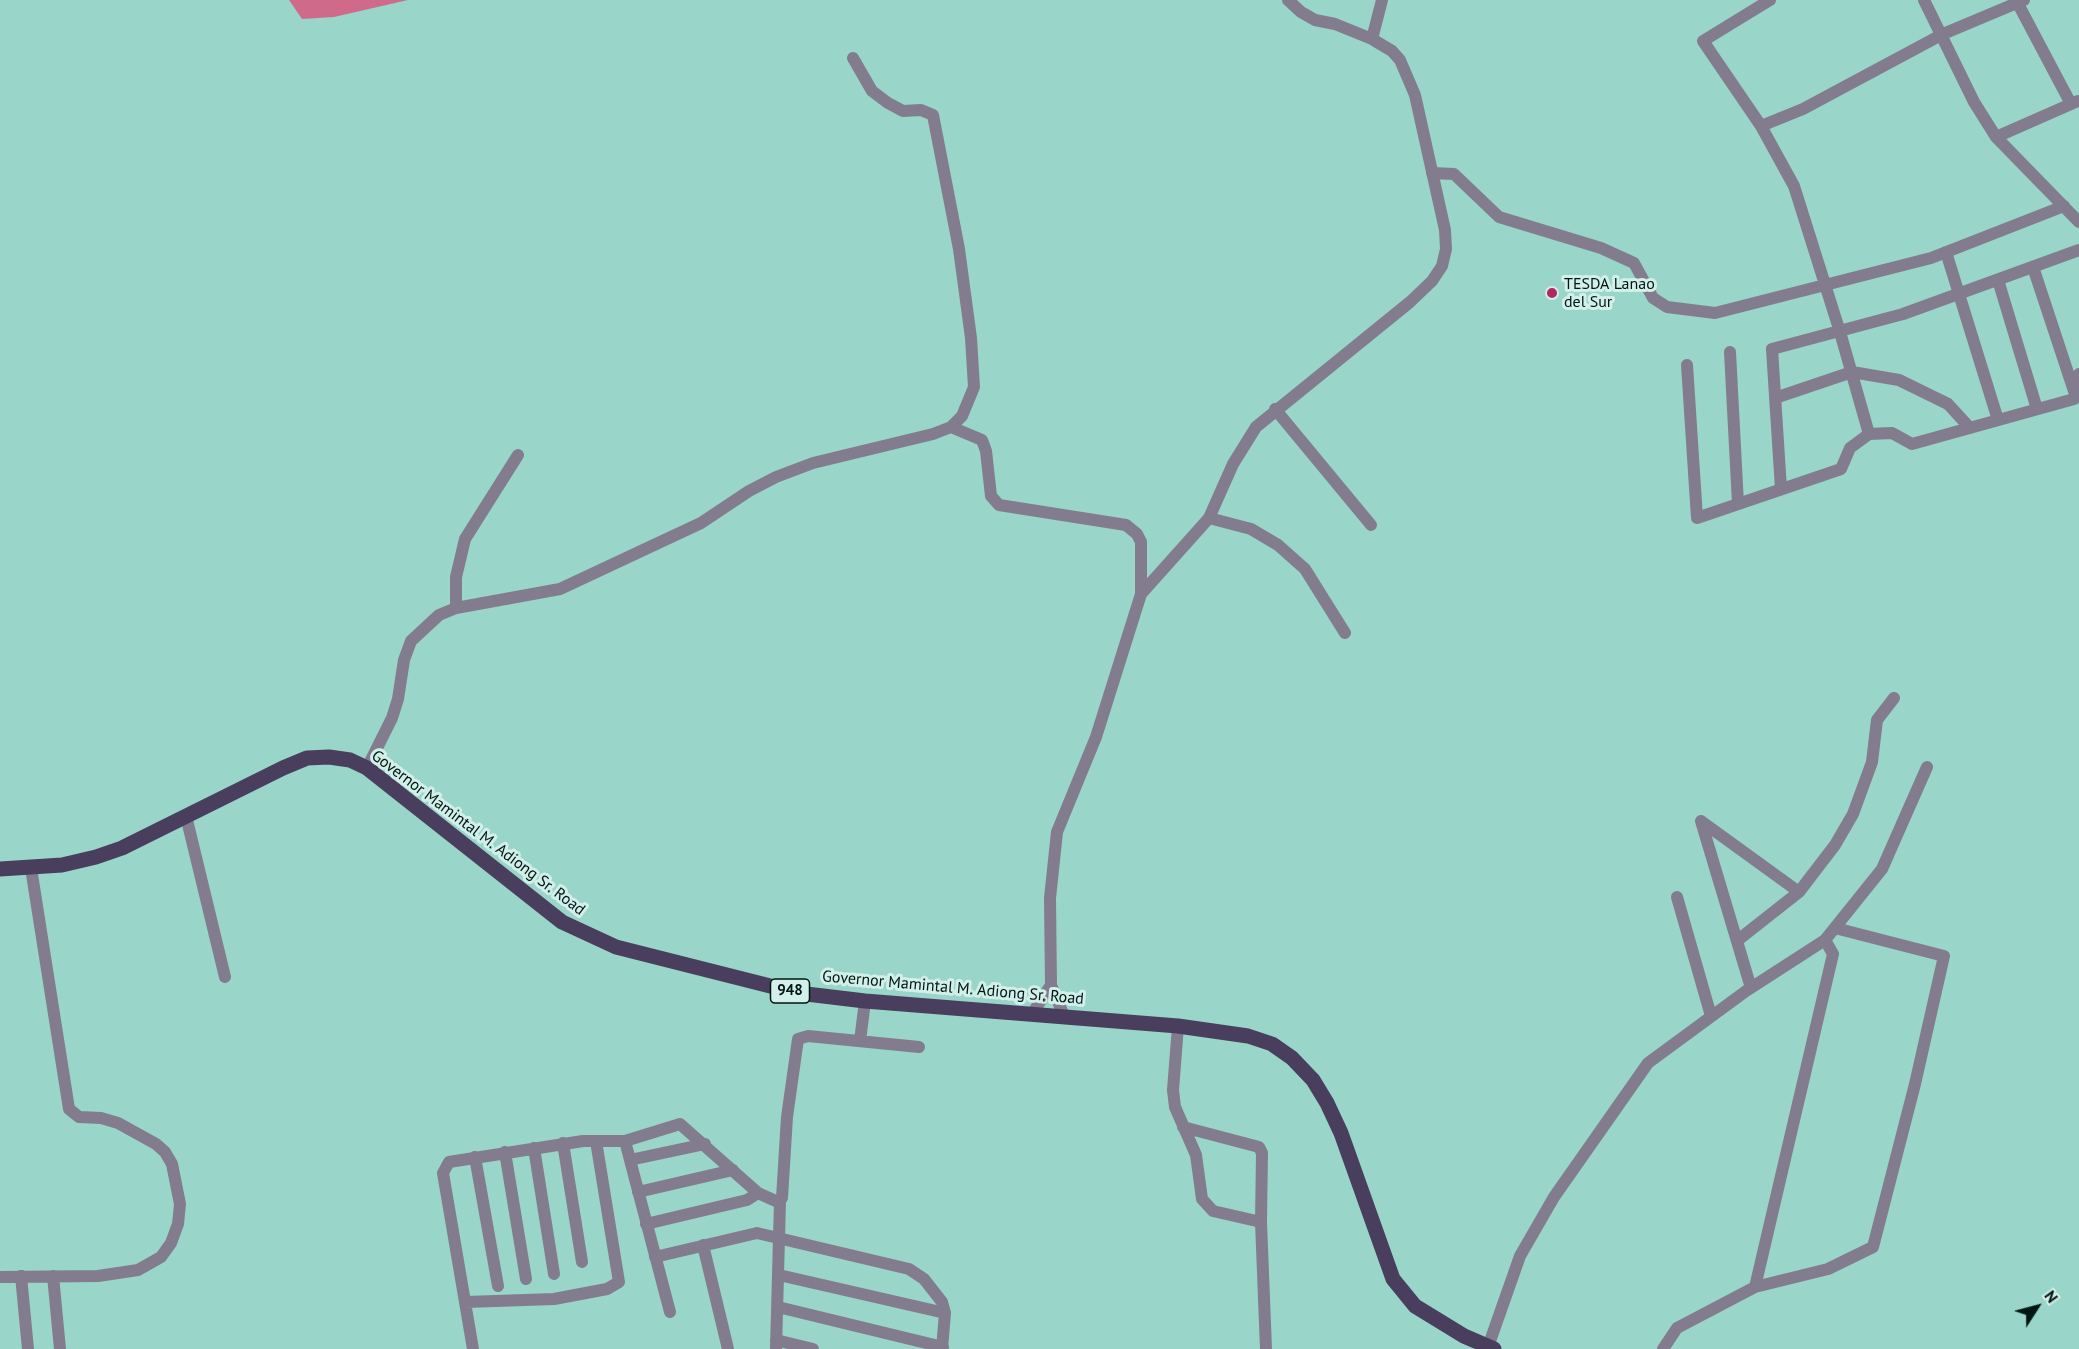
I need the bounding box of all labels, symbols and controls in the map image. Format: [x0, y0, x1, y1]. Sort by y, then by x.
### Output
place label: TESDA Lanao del Sur [1564, 274, 1655, 312]
marker: TESDA Lanao del Sur [1545, 286, 1559, 300]
street label: Governor Mamintal M. Adiong Sr. Road [367, 746, 589, 920]
street label: Governor Mamintal M. Adiong Sr. Road [821, 967, 1085, 1009]
road number: 948 [770, 979, 810, 1003]
north arrow [2007, 1277, 2067, 1337]
text: N [2040, 1286, 2063, 1307]

